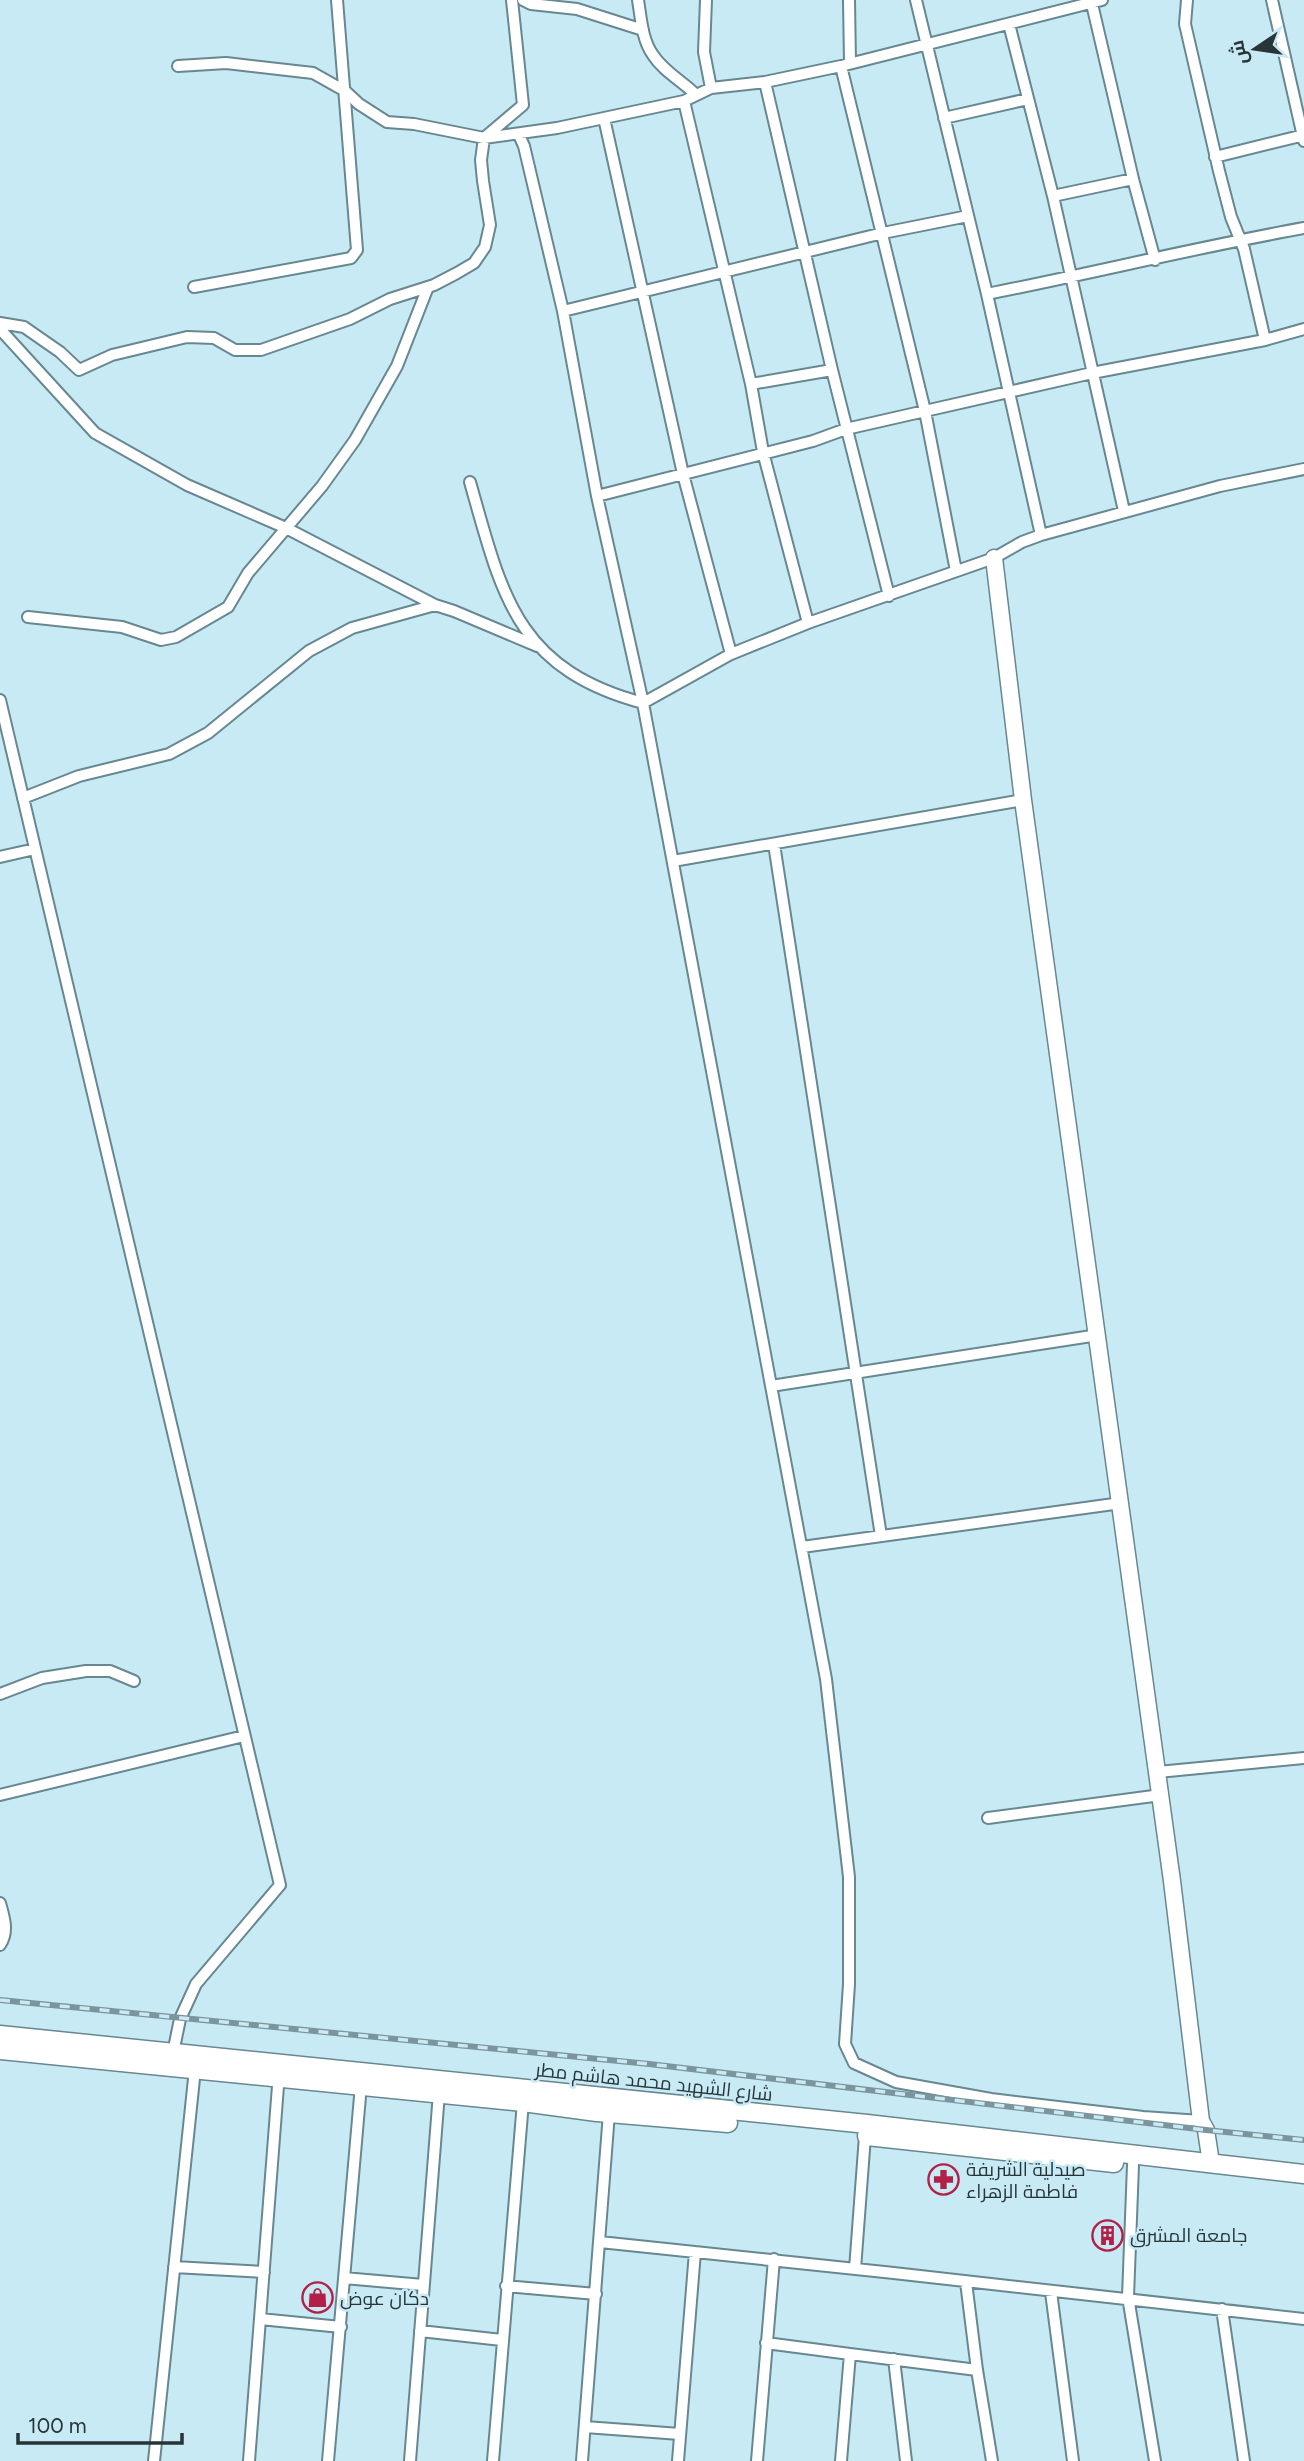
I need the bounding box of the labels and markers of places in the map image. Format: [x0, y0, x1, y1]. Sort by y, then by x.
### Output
place label: صيدلية الشريفة فاطمة الزهراء [966, 2158, 1086, 2203]
pharmacy icon: صيدلية الشريفة فاطمة الزهراء [926, 2163, 960, 2197]
building icon: جامعة المشرق [1090, 2218, 1124, 2252]
place label: جامعة المشرق [1130, 2224, 1247, 2248]
shop icon: دكان عوض [300, 2281, 334, 2315]
place label: دكان عوض [340, 2287, 429, 2310]

